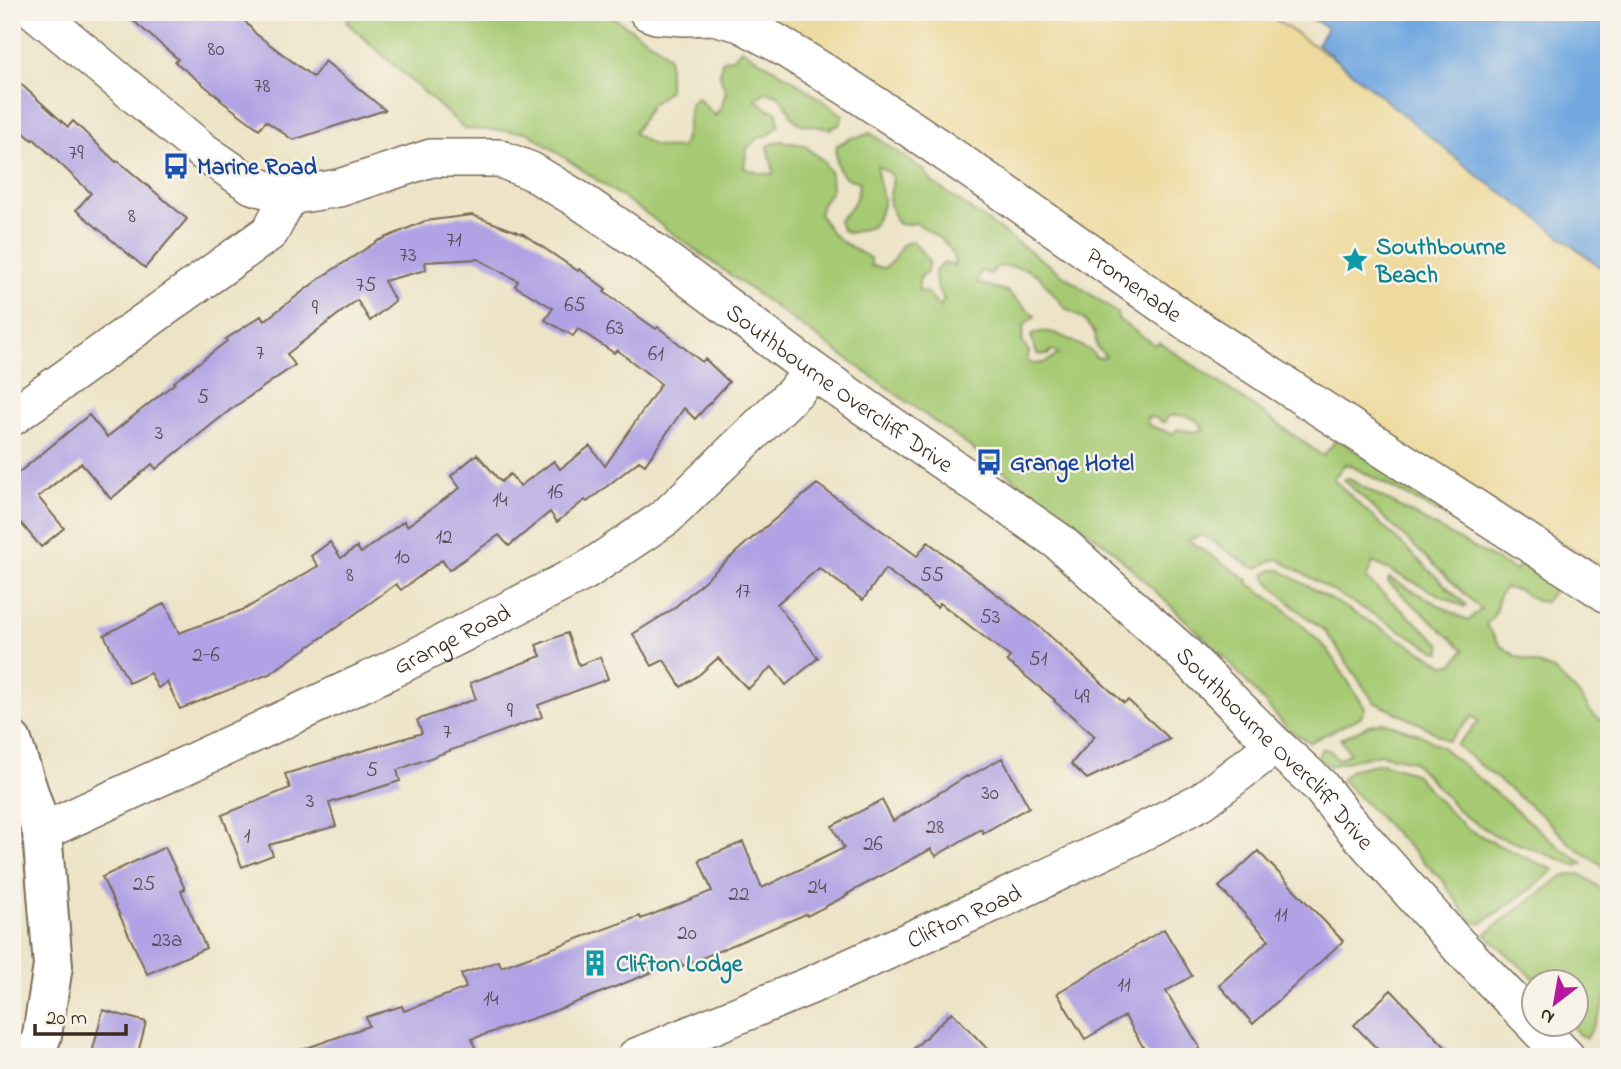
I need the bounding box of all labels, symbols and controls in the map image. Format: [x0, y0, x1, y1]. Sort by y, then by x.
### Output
house number: 80 [208, 35, 224, 65]
house number: 78 [254, 72, 270, 102]
house number: 79 [69, 139, 84, 169]
bus stop icon: Marine Road [161, 151, 191, 181]
place label: Marine Road [197, 151, 318, 186]
house number: 8 [128, 202, 136, 232]
house number: 71 [446, 226, 462, 256]
place label: Southbourne Beach [1375, 231, 1507, 294]
street label: Promenade [1078, 240, 1189, 333]
house number: 73 [399, 241, 417, 271]
place icon: Southbourne Beach [1340, 245, 1370, 275]
house number: 75 [356, 271, 376, 301]
house number: 65 [564, 291, 586, 321]
house number: 9 [312, 294, 319, 324]
street label: Southbourne Overcliff Drive [717, 296, 960, 483]
house number: 63 [606, 314, 624, 344]
house number: 7 [256, 339, 265, 369]
house number: 61 [648, 340, 664, 370]
house number: 5 [197, 383, 209, 413]
house number: 3 [155, 419, 163, 449]
bus stop icon: Grange Hotel [974, 447, 1004, 477]
place label: Grange Hotel [1010, 447, 1134, 483]
house number: 16 [547, 478, 563, 508]
house number: 14 [492, 486, 508, 516]
house number: 12 [435, 523, 453, 553]
house number: 10 [394, 543, 410, 573]
house number: 8 [346, 561, 354, 591]
house number: 55 [920, 561, 944, 591]
house number: 17 [735, 577, 751, 607]
street label: Grange Road [388, 597, 518, 685]
house number: 53 [980, 603, 1000, 633]
street label: Southbourne Overcliff Drive [1166, 640, 1381, 859]
house number: 2-6 [192, 641, 220, 671]
house number: 51 [1029, 645, 1048, 675]
house number: 49 [1075, 683, 1090, 713]
house number: 9 [507, 697, 514, 727]
house number: 7 [443, 718, 452, 748]
house number: 5 [366, 756, 378, 786]
house number: 30 [981, 779, 999, 809]
house number: 3 [306, 787, 314, 817]
house number: 28 [926, 813, 944, 843]
house number: 1 [244, 822, 251, 852]
house number: 26 [863, 830, 883, 860]
house number: 25 [133, 870, 155, 900]
house number: 24 [807, 873, 827, 903]
street label: Clifton Road [902, 877, 1029, 959]
house number: 22 [729, 880, 749, 910]
house number: 11 [1274, 901, 1288, 931]
house number: 20 [677, 919, 697, 949]
house number: 23a [152, 926, 182, 956]
building icon: Clifton Lodge [580, 948, 610, 978]
place label: Clifton Lodge [616, 948, 744, 984]
north arrow [1520, 968, 1590, 1038]
house number: 11 [1117, 971, 1131, 1001]
house number: 14 [483, 985, 499, 1015]
scale bar [35, 992, 126, 1036]
text: N [1535, 1000, 1560, 1030]
text: 20 m [46, 1004, 87, 1034]

